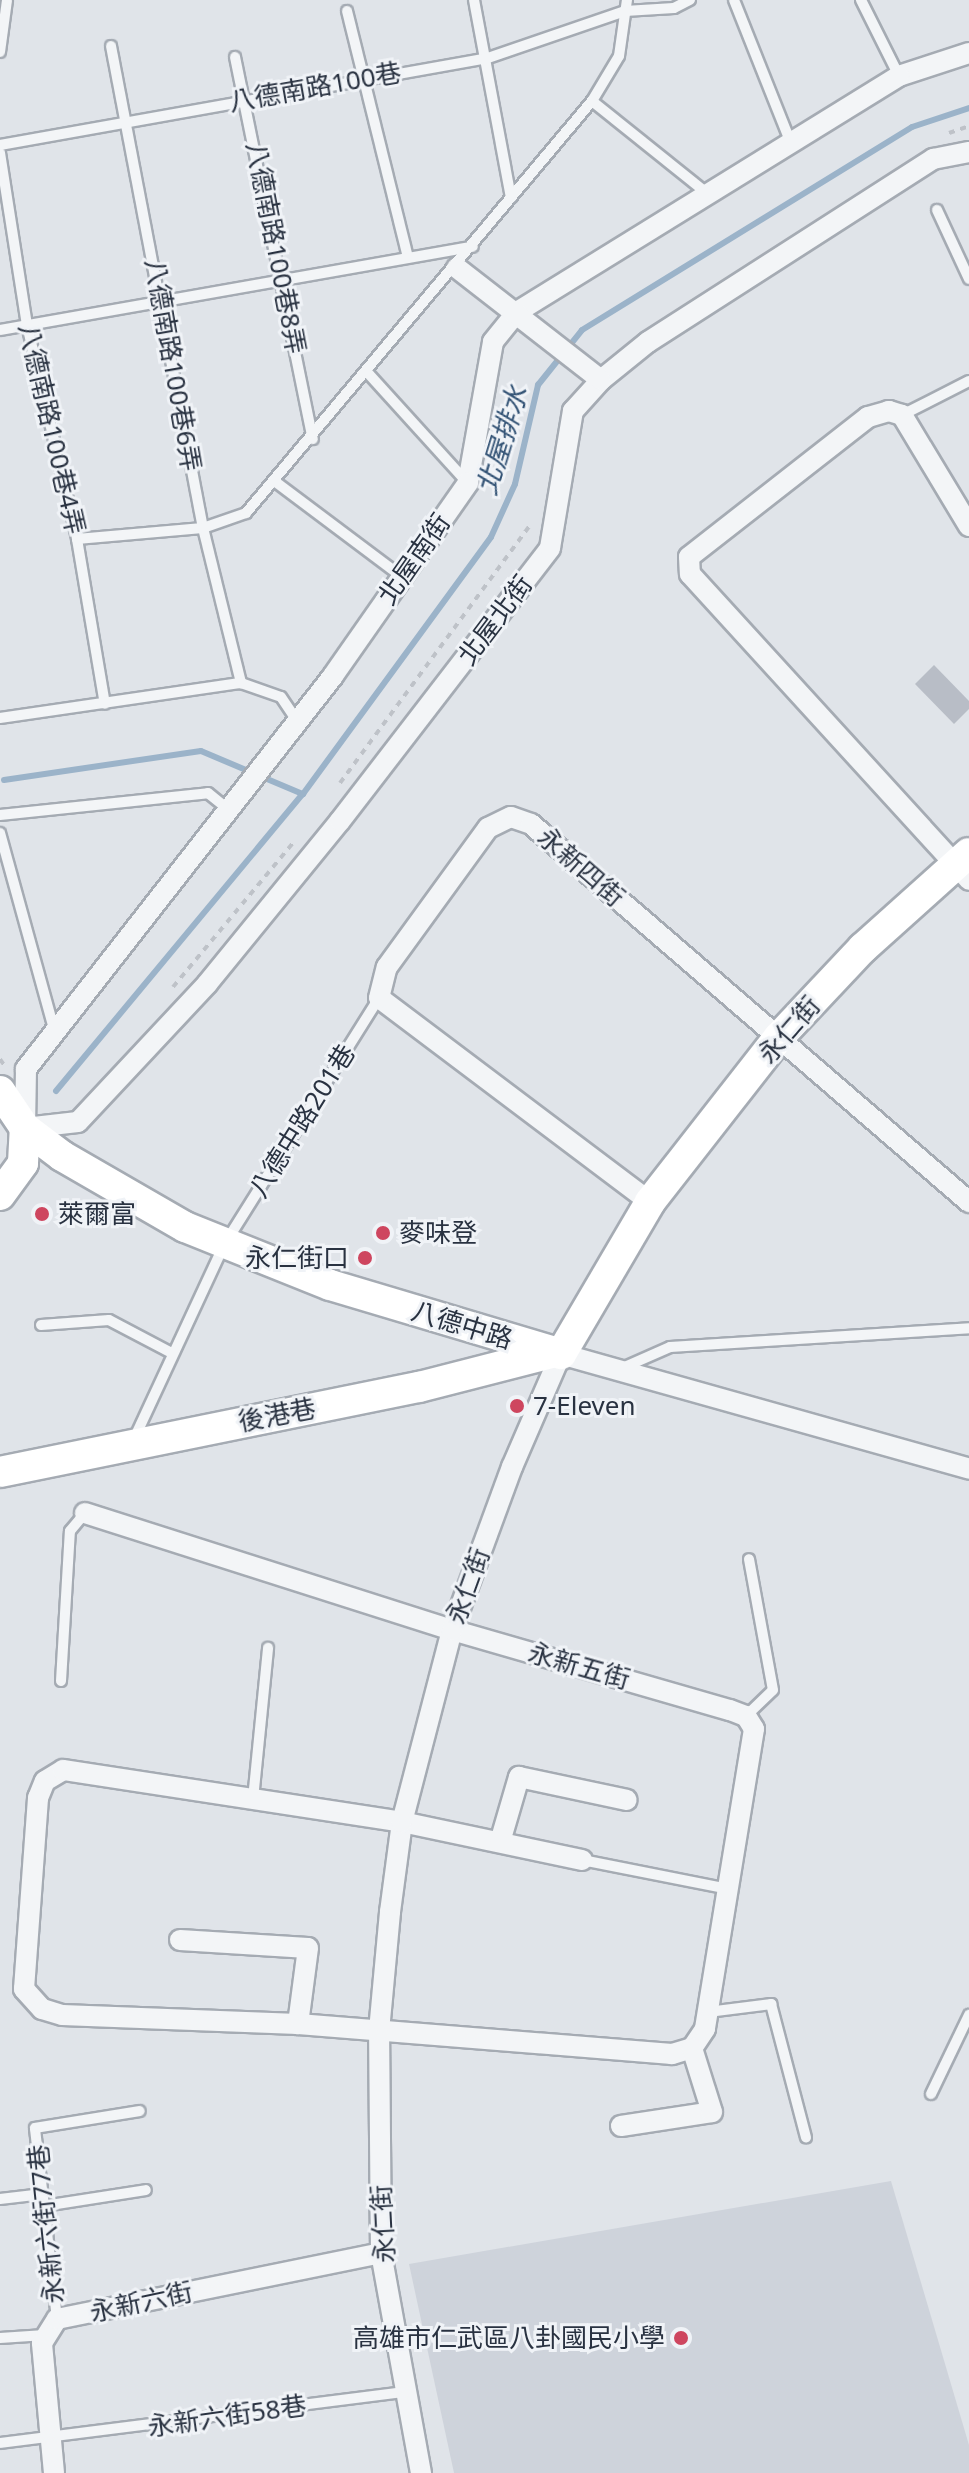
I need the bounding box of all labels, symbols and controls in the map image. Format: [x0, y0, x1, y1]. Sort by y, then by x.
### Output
street label: 八德南路100巷 [226, 56, 404, 118]
street label: 八德南路100巷8弄 [240, 139, 312, 357]
street label: 八德南路100巷6弄 [139, 256, 207, 474]
street label: 八德南路100巷4弄 [13, 321, 91, 537]
water label: 北屋排水 [469, 382, 533, 498]
street label: 北屋南街 [371, 507, 457, 611]
street label: 北屋北街 [451, 569, 539, 671]
street label: 永新四街 [532, 821, 630, 913]
street label: 永仁街 [752, 990, 826, 1070]
street label: 八德中路201巷 [243, 1039, 361, 1203]
place label: 萊爾富 [58, 1198, 136, 1230]
marker: 萊爾富 [33, 1205, 51, 1223]
place label: 麥味登 [399, 1217, 477, 1249]
marker: 麥味登 [374, 1224, 392, 1242]
place label: 永仁街口 [245, 1242, 349, 1274]
marker: 永仁街口 [356, 1249, 374, 1267]
street label: 八德中路 [408, 1295, 516, 1355]
place label: 7-Eleven [533, 1390, 635, 1422]
street label: 後港巷 [236, 1392, 318, 1438]
marker: 7-Eleven [508, 1397, 526, 1415]
street label: 永仁街 [440, 1544, 496, 1628]
street label: 永新五街 [525, 1637, 633, 1695]
street label: 永新六街77巷 [22, 2143, 70, 2305]
street label: 永仁街 [365, 2184, 401, 2264]
street label: 永新六街 [87, 2276, 195, 2328]
place label: 高雄市仁武區八卦國民小學 [353, 2322, 665, 2354]
marker: 高雄市仁武區八卦國民小學 [672, 2329, 690, 2347]
street label: 永新六街58巷 [146, 2389, 308, 2443]

